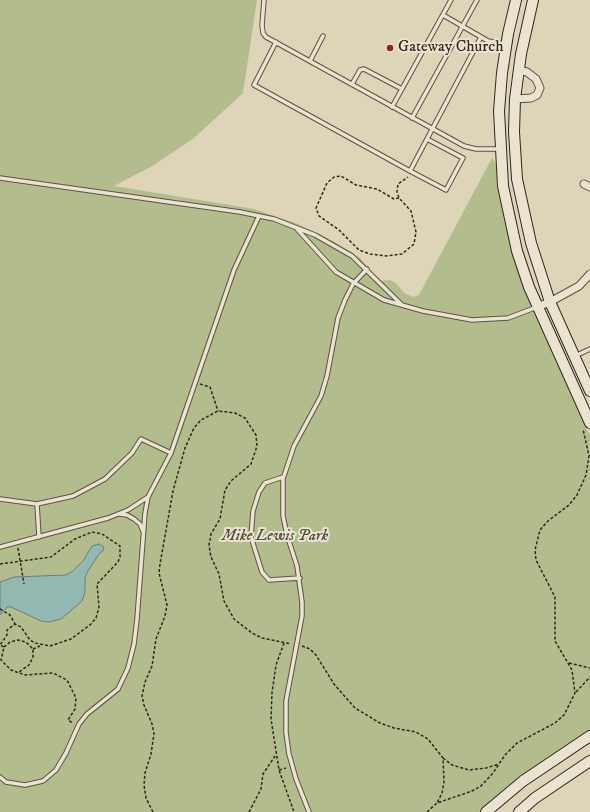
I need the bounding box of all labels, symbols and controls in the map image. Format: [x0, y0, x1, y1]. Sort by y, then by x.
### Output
place label: Gateway Church [398, 38, 504, 58]
marker: Gateway Church [385, 43, 395, 53]
park label: Mike Lewis Park [222, 527, 328, 547]

